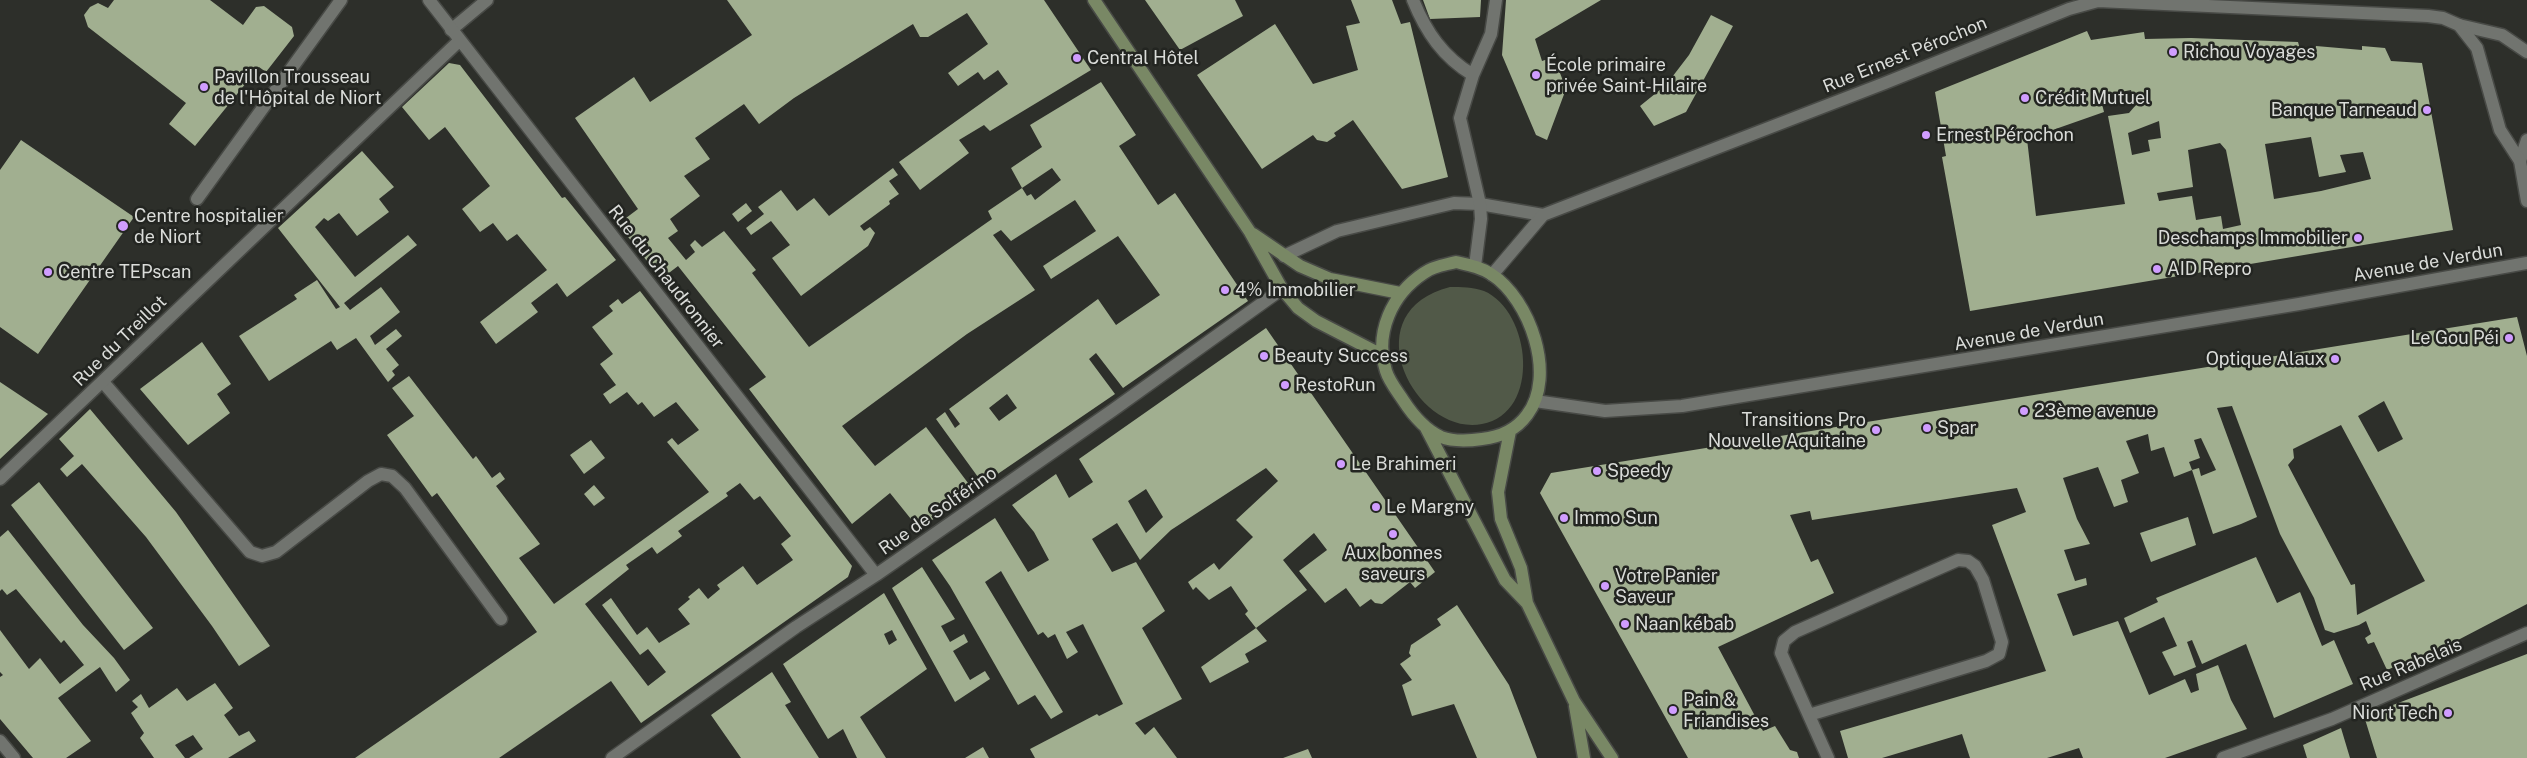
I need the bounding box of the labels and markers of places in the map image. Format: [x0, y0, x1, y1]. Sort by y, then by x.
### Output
place label: Richou Voyages [2183, 41, 2315, 63]
marker: Richou Voyages [2167, 46, 2179, 58]
place label: Central Hôtel [1087, 47, 1199, 69]
marker: Central Hôtel [1071, 52, 1083, 64]
place label: École primaire privée Saint-Hilaire [1546, 54, 1707, 96]
place label: Pavillon Trousseau de l'Hôpital de Niort [214, 66, 381, 108]
marker: École primaire privée Saint-Hilaire [1530, 69, 1542, 81]
marker: Pavillon Trousseau de l'Hôpital de Niort [198, 81, 210, 93]
place label: Crédit Mutuel [2035, 87, 2151, 109]
marker: Crédit Mutuel [2019, 92, 2031, 104]
place label: Banque Tarneaud [2271, 99, 2417, 121]
marker: Banque Tarneaud [2421, 104, 2433, 116]
place label: Ernest Pérochon [1936, 124, 2074, 146]
marker: Ernest Pérochon [1920, 129, 1932, 141]
place label: Centre hospitalier de Niort [134, 205, 284, 248]
marker: Centre hospitalier de Niort [116, 219, 130, 233]
place label: Deschamps Immobilier [2158, 227, 2348, 249]
marker: Deschamps Immobilier [2352, 232, 2364, 244]
place label: AID Repro [2167, 258, 2252, 280]
place label: Centre TEPscan [58, 261, 191, 283]
marker: AID Repro [2151, 263, 2163, 275]
marker: Centre TEPscan [42, 266, 54, 278]
place label: 4% Immobilier [1235, 279, 1356, 301]
marker: 4% Immobilier [1219, 284, 1231, 296]
place label: Le Gou Péi [2410, 327, 2499, 349]
marker: Le Gou Péi [2503, 332, 2515, 344]
place label: Beauty Success [1274, 345, 1408, 367]
place label: Optique Alaux [2206, 348, 2325, 370]
marker: Beauty Success [1258, 350, 1270, 362]
marker: Optique Alaux [2329, 353, 2341, 365]
place label: RestoRun [1295, 374, 1376, 396]
marker: RestoRun [1279, 379, 1291, 391]
place label: 23ème avenue [2034, 400, 2156, 422]
marker: 23ème avenue [2018, 405, 2030, 417]
place label: Transitions Pro Nouvelle Aquitaine [1708, 409, 1866, 452]
place label: Spar [1937, 417, 1977, 439]
marker: Spar [1921, 422, 1933, 434]
marker: Transitions Pro Nouvelle Aquitaine [1870, 424, 1882, 436]
place label: Le Brahimeri [1351, 453, 1457, 475]
marker: Le Brahimeri [1335, 458, 1347, 470]
place label: Speedy [1607, 460, 1671, 482]
marker: Speedy [1591, 465, 1603, 477]
place label: Le Margny [1386, 496, 1474, 518]
marker: Le Margny [1370, 501, 1382, 513]
place label: Immo Sun [1574, 507, 1658, 529]
marker: Immo Sun [1558, 512, 1570, 524]
marker: Aux bonnes saveurs [1387, 528, 1399, 540]
place label: Aux bonnes saveurs [1344, 542, 1442, 584]
place label: Votre Panier Saveur [1615, 565, 1718, 608]
marker: Votre Panier Saveur [1599, 580, 1611, 592]
place label: Naan kébab [1635, 613, 1734, 635]
marker: Naan kébab [1619, 618, 1631, 630]
place label: Pain & Friandises [1683, 689, 1769, 732]
place label: Niort Tech [2352, 702, 2438, 724]
marker: Pain & Friandises [1667, 704, 1679, 716]
marker: Niort Tech [2442, 707, 2454, 719]

